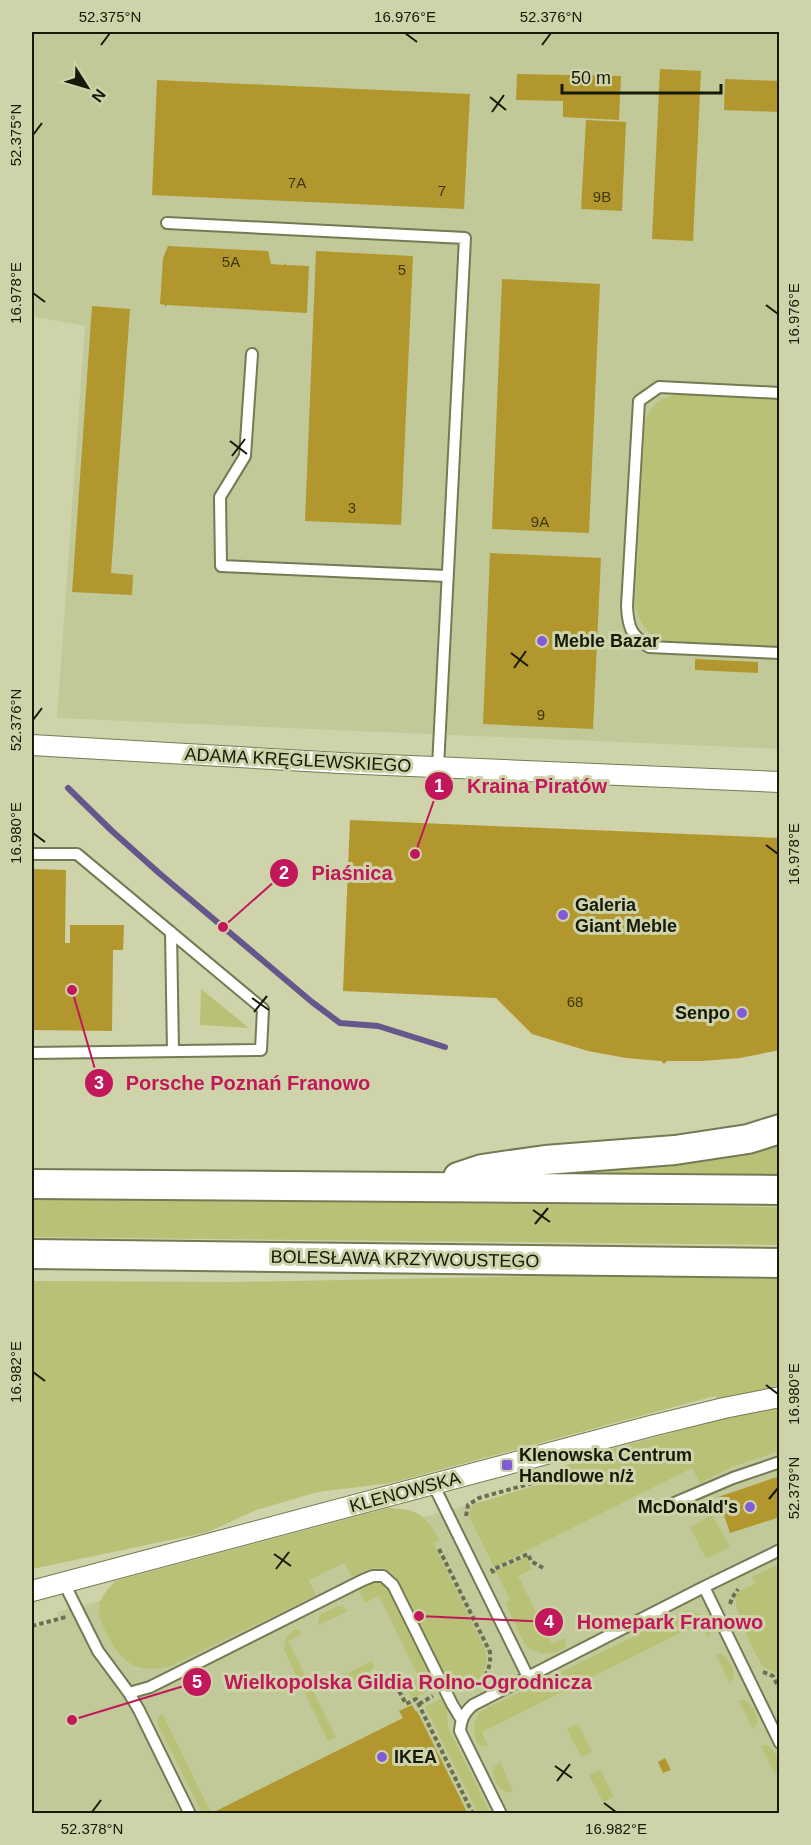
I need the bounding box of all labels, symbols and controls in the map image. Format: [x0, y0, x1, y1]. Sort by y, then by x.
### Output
text: 52.375°N [79, 8, 141, 25]
text: 16.976°E [374, 8, 436, 25]
text: 52.376°N [520, 8, 582, 25]
north arrow [57, 57, 117, 117]
scale bar [562, 57, 721, 95]
text: 50 m [571, 68, 611, 88]
text: N [88, 86, 109, 105]
text: 52.375°N [7, 104, 24, 166]
house number: 7A [288, 174, 306, 191]
house number: 7 [438, 182, 446, 199]
house number: 9B [593, 188, 611, 205]
house number: 5A [222, 253, 240, 270]
house number: 5 [398, 261, 406, 278]
text: 16.978°E [7, 262, 24, 324]
text: 16.976°E [785, 283, 802, 345]
house number: 3 [348, 499, 356, 516]
house number: 9A [531, 513, 549, 530]
place label: Meble Bazar [554, 631, 659, 651]
marker: Meble Bazar [535, 634, 549, 648]
text: 52.376°N [7, 689, 24, 751]
house number: 9 [537, 706, 545, 723]
street label: ADAMA KRĘGLEWSKIEGO [184, 744, 412, 776]
callout: Kraina Piratów [424, 767, 619, 805]
text: Kraina Piratów [467, 775, 607, 797]
text: 1 [434, 776, 444, 796]
text: 16.980°E [7, 802, 24, 864]
text: 16.978°E [785, 823, 802, 885]
callout: Piaśnica [269, 854, 404, 892]
text: Piaśnica [311, 862, 393, 884]
text: 2 [279, 863, 289, 883]
place label: Galeria Giant Meble [575, 895, 677, 936]
marker: Galeria Giant Meble [556, 908, 570, 922]
house number: 68 [567, 993, 583, 1010]
place label: Senpo [675, 1003, 730, 1023]
marker: Senpo [735, 1006, 749, 1020]
callout: Porsche Poznań Franowo [84, 1064, 383, 1102]
text: Porsche Poznań Franowo [126, 1072, 370, 1094]
text: 3 [94, 1073, 104, 1093]
street label: BOLESŁAWA KRZYWOUSTEGO [270, 1247, 540, 1271]
text: 16.982°E [7, 1341, 24, 1403]
text: 16.980°E [785, 1363, 802, 1425]
place label: Klenowska Centrum Handlowe n/ż [519, 1445, 692, 1486]
text: 52.379°N [785, 1457, 802, 1519]
marker: Klenowska Centrum Handlowe n/ż [500, 1458, 514, 1472]
street label: KLENOWSKA [347, 1468, 463, 1516]
place label: McDonald's [638, 1497, 738, 1517]
marker: McDonald's [743, 1500, 757, 1514]
callout: Homepark Franowo [534, 1603, 775, 1641]
text: Homepark Franowo [577, 1611, 763, 1633]
text: 4 [544, 1612, 554, 1632]
callout: Wielkopolska Gildia Rolno-Ogrodnicza [182, 1663, 604, 1701]
text: Wielkopolska Gildia Rolno-Ogrodnicza [224, 1671, 593, 1693]
text: 5 [192, 1672, 202, 1692]
place label: IKEA [394, 1747, 437, 1767]
marker: IKEA [375, 1750, 389, 1764]
text: 52.378°N [61, 1820, 123, 1837]
text: 16.982°E [585, 1820, 647, 1837]

